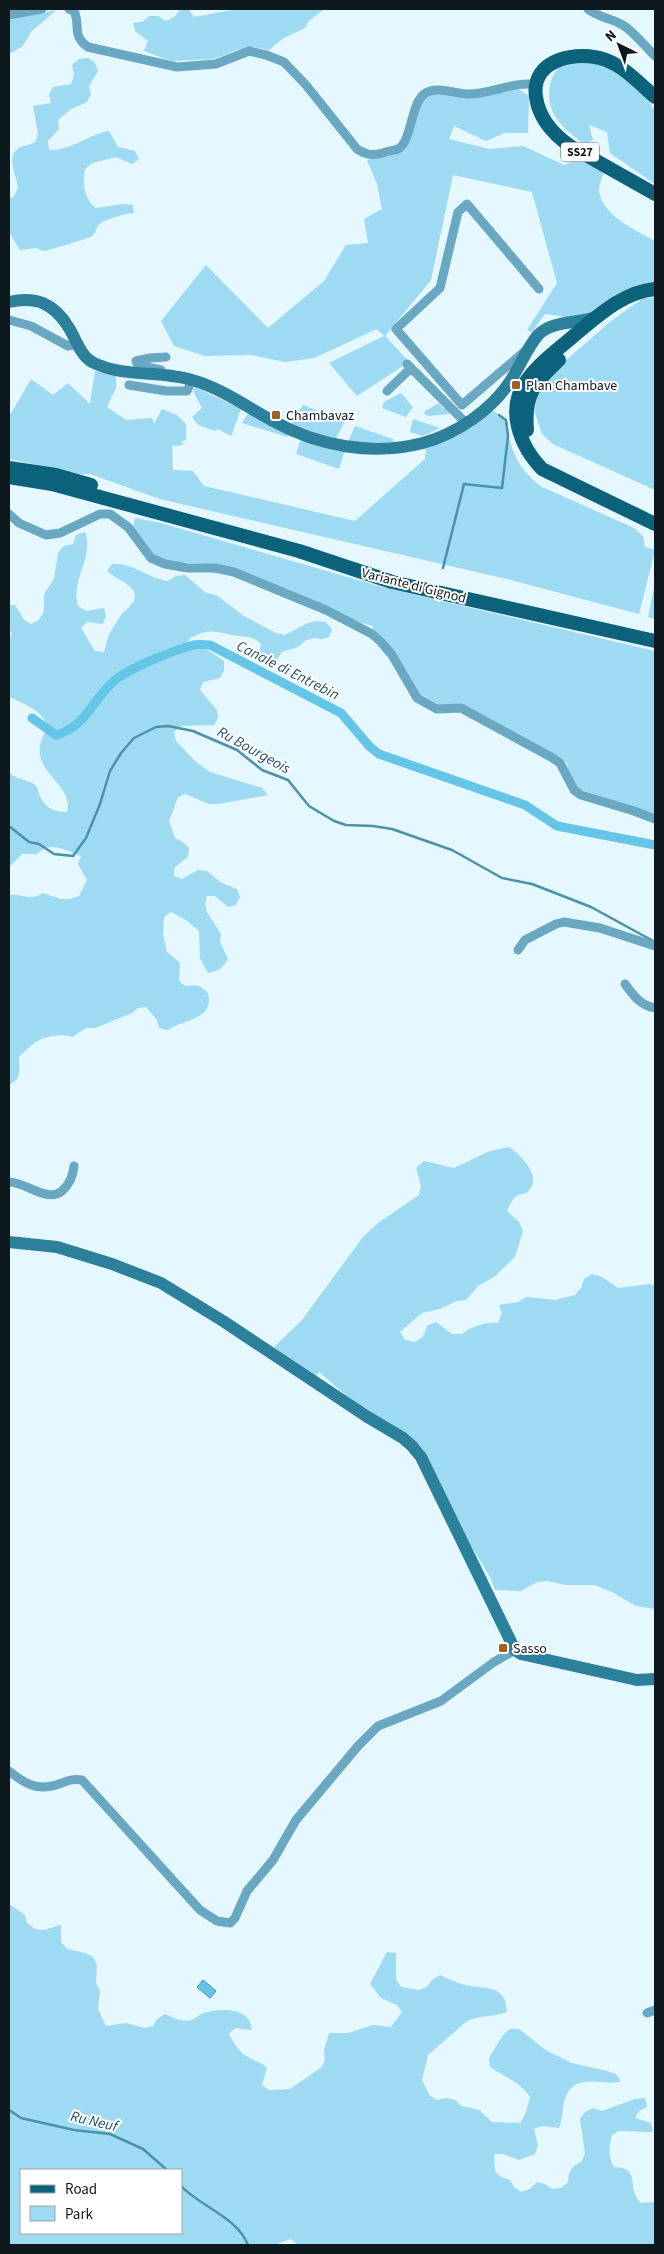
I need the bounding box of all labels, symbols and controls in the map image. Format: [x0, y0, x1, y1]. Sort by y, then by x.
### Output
north arrow [594, 20, 644, 70]
text: N [601, 26, 621, 47]
road number: SS27 [561, 142, 599, 162]
place label: Plan Chambave [526, 376, 617, 396]
marker: Plan Chambave [510, 379, 522, 391]
place label: Chambavaz [286, 406, 354, 426]
marker: Chambavaz [270, 409, 282, 421]
street label: Variante di Gignod [359, 563, 468, 609]
water label: Canale di Entrebin [233, 636, 343, 705]
water label: Ru Bourgeois [213, 722, 294, 779]
place label: Sasso [513, 1639, 547, 1659]
marker: Sasso [497, 1642, 509, 1654]
water label: Ru Neuf [68, 2106, 121, 2137]
legend [20, 2169, 182, 2234]
text: Road [65, 2179, 97, 2200]
text: Park [65, 2204, 94, 2225]

